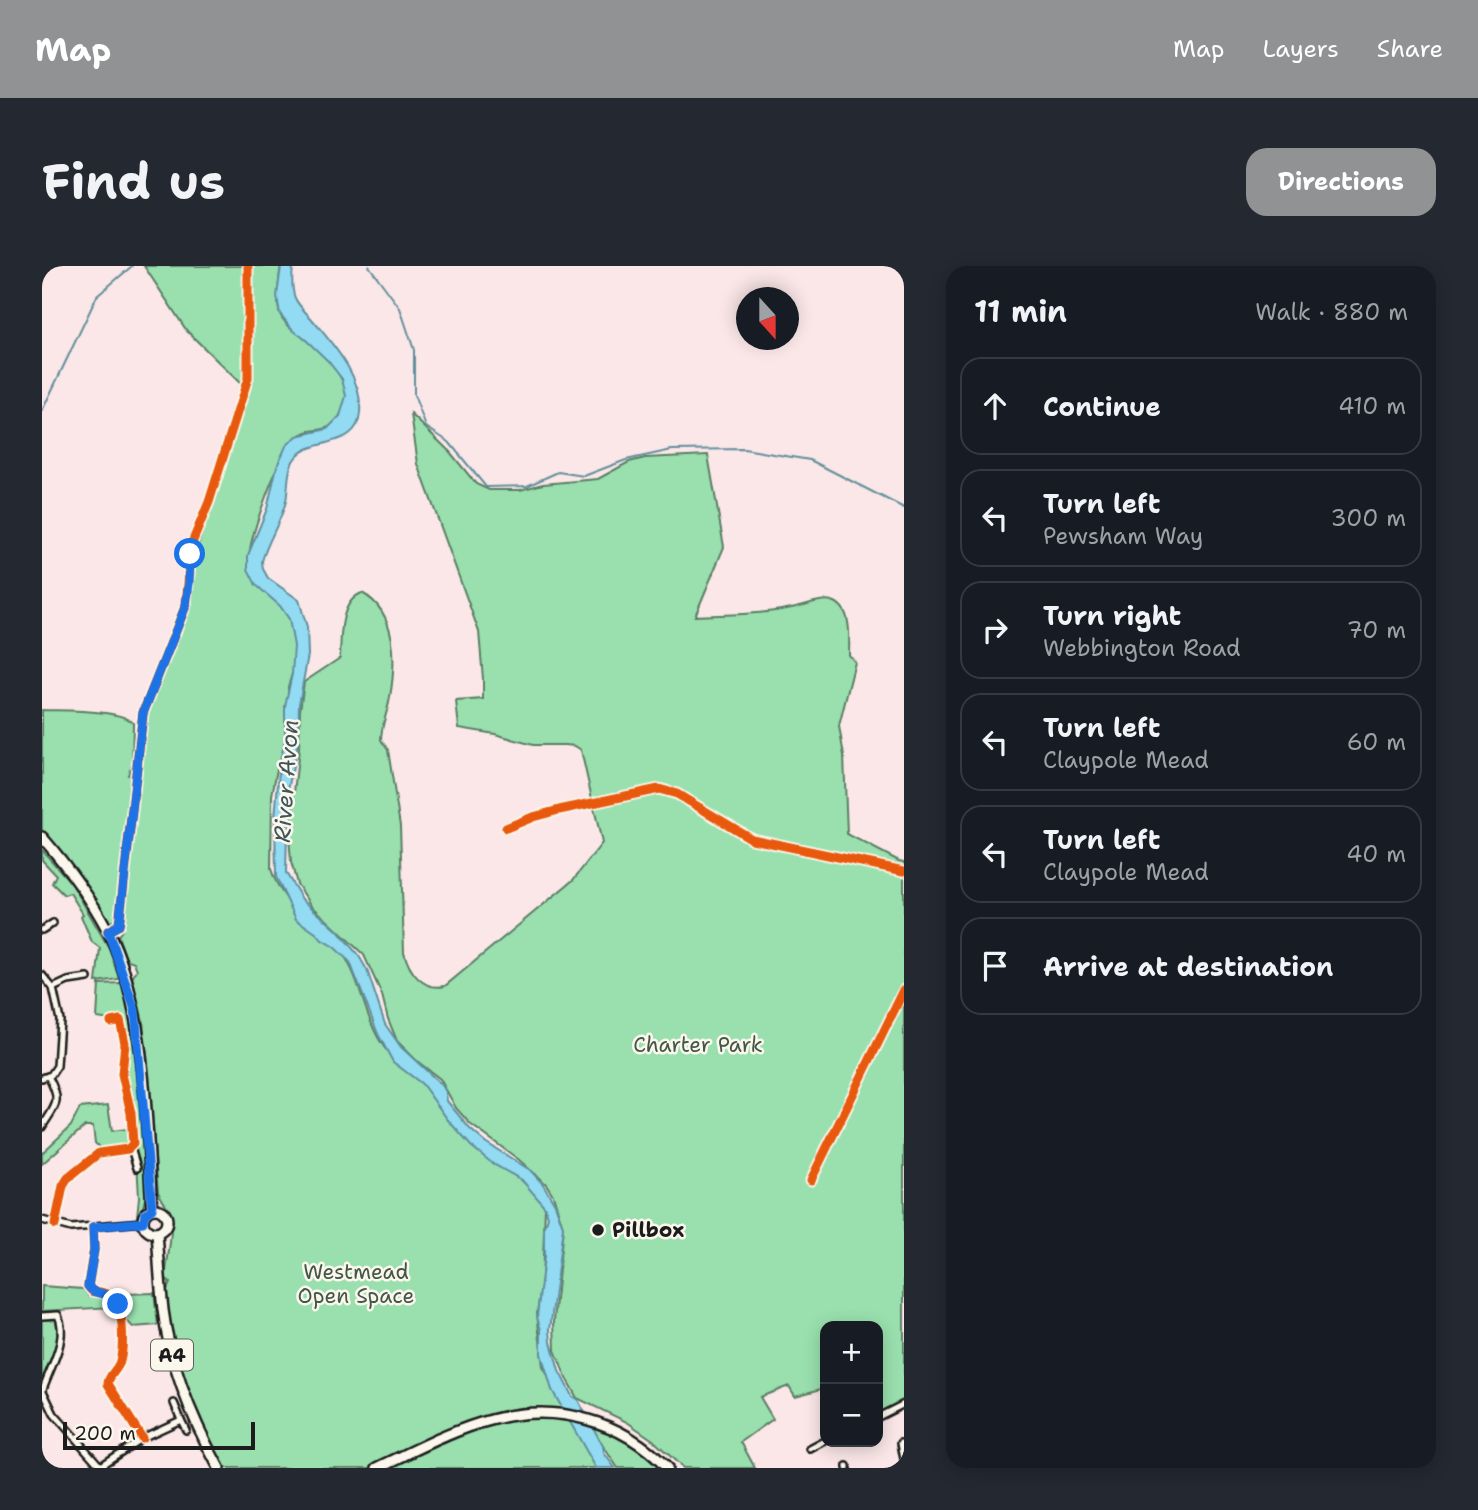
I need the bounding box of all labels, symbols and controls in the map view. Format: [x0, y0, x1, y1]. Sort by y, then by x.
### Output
text: Map [35, 27, 111, 72]
text: Map [1173, 33, 1224, 65]
text: Layers [1262, 33, 1339, 65]
text: Share [1377, 33, 1443, 65]
button: Directions [1246, 148, 1436, 216]
text: Find us [42, 149, 225, 215]
north arrow [736, 287, 799, 350]
text: 11 min [974, 291, 1067, 332]
text: Walk · 880 m [1255, 297, 1408, 327]
icon: ahead [976, 387, 1014, 425]
text: Continue [1043, 389, 1161, 424]
text: 410 m [1338, 391, 1406, 421]
text: Turn left [1043, 486, 1160, 521]
icon: left [976, 499, 1014, 537]
text: 300 m [1331, 503, 1406, 533]
text: Pewsham Way [1043, 521, 1203, 551]
route start [174, 538, 205, 569]
text: Turn right [1043, 598, 1181, 633]
icon: right [976, 611, 1014, 649]
text: 70 m [1347, 615, 1406, 645]
text: Webbington Road [1043, 633, 1241, 663]
text: Turn left [1043, 710, 1160, 745]
water label: River Avon [267, 719, 305, 843]
icon: left [976, 723, 1014, 761]
text: 60 m [1347, 727, 1406, 757]
text: Claypole Mead [1043, 745, 1209, 775]
text: Turn left [1043, 822, 1160, 857]
icon: left [976, 835, 1014, 873]
text: 40 m [1346, 839, 1406, 869]
text: Claypole Mead [1043, 857, 1209, 887]
icon: arrive [976, 947, 1014, 985]
text: Arrive at destination [1043, 949, 1333, 984]
park label: Charter Park [633, 1031, 763, 1059]
place label: Pillbox [612, 1216, 684, 1244]
marker: Pillbox [590, 1222, 606, 1238]
park label: Westmead Open Space [298, 1258, 414, 1310]
route end [102, 1288, 133, 1319]
map controls [820, 1321, 883, 1447]
button: + [820, 1321, 883, 1384]
road number: A4 [151, 1340, 193, 1371]
button: − [820, 1384, 883, 1447]
scale bar [63, 1419, 256, 1451]
text: 200 m [74, 1421, 136, 1446]

